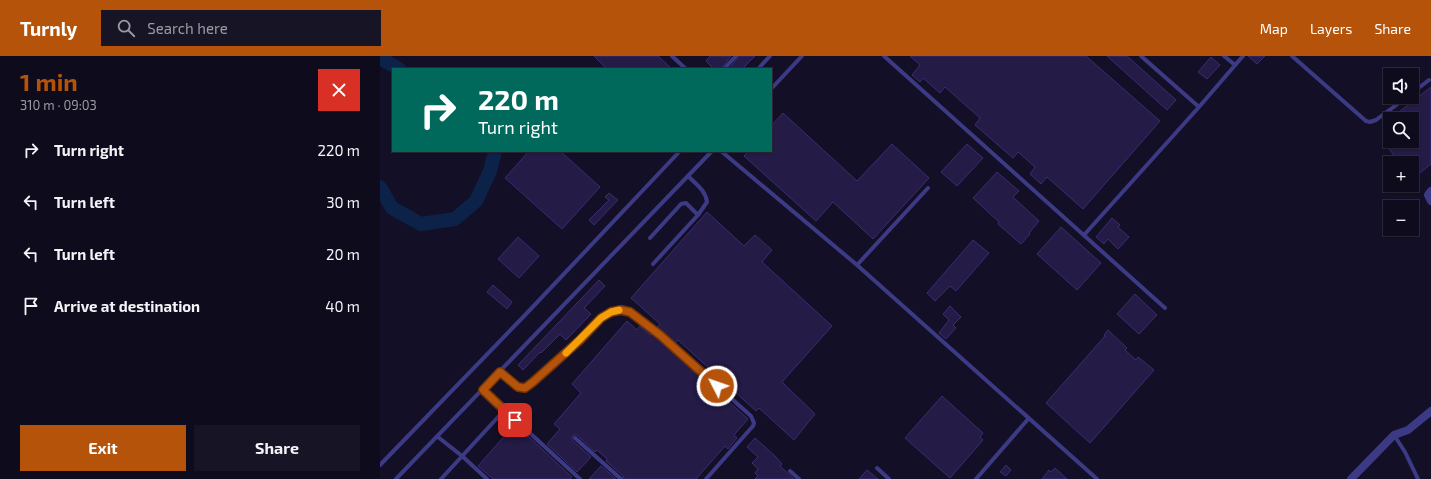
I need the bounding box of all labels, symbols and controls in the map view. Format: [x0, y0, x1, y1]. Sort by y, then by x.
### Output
search box [101, 10, 381, 46]
text: Turnly [20, 17, 77, 40]
icon: search [115, 17, 137, 39]
text: Search here [147, 19, 228, 37]
text: Map [1260, 20, 1288, 37]
text: Layers [1310, 20, 1352, 37]
text: Share [1374, 20, 1411, 37]
text: 1 min [20, 67, 78, 96]
map controls [1383, 68, 1419, 236]
button: sound [1383, 68, 1419, 104]
button: close [318, 69, 360, 111]
text: 220 m [478, 82, 559, 116]
icon: right [412, 84, 464, 136]
text: 310 m · 09:03 [20, 97, 97, 113]
button: search [1383, 112, 1419, 148]
text: Turn right [478, 116, 558, 138]
icon: right [20, 139, 42, 161]
text: Turn right [54, 141, 124, 159]
text: 220 m [318, 141, 360, 159]
button: + [1383, 156, 1419, 192]
icon: left [20, 191, 42, 213]
text: Turn left [54, 193, 115, 211]
text: 30 m [326, 193, 360, 211]
button: − [1383, 200, 1419, 236]
icon: left [20, 243, 42, 265]
text: Turn left [54, 245, 115, 263]
text: 20 m [326, 245, 360, 263]
icon: arrive [20, 295, 42, 317]
text: Arrive at destination [54, 297, 200, 315]
text: 40 m [325, 297, 360, 315]
position arrow [696, 365, 738, 407]
pin [498, 403, 532, 437]
icon: arrive [504, 409, 526, 431]
button: Exit [20, 425, 186, 471]
button: Share [194, 425, 360, 471]

